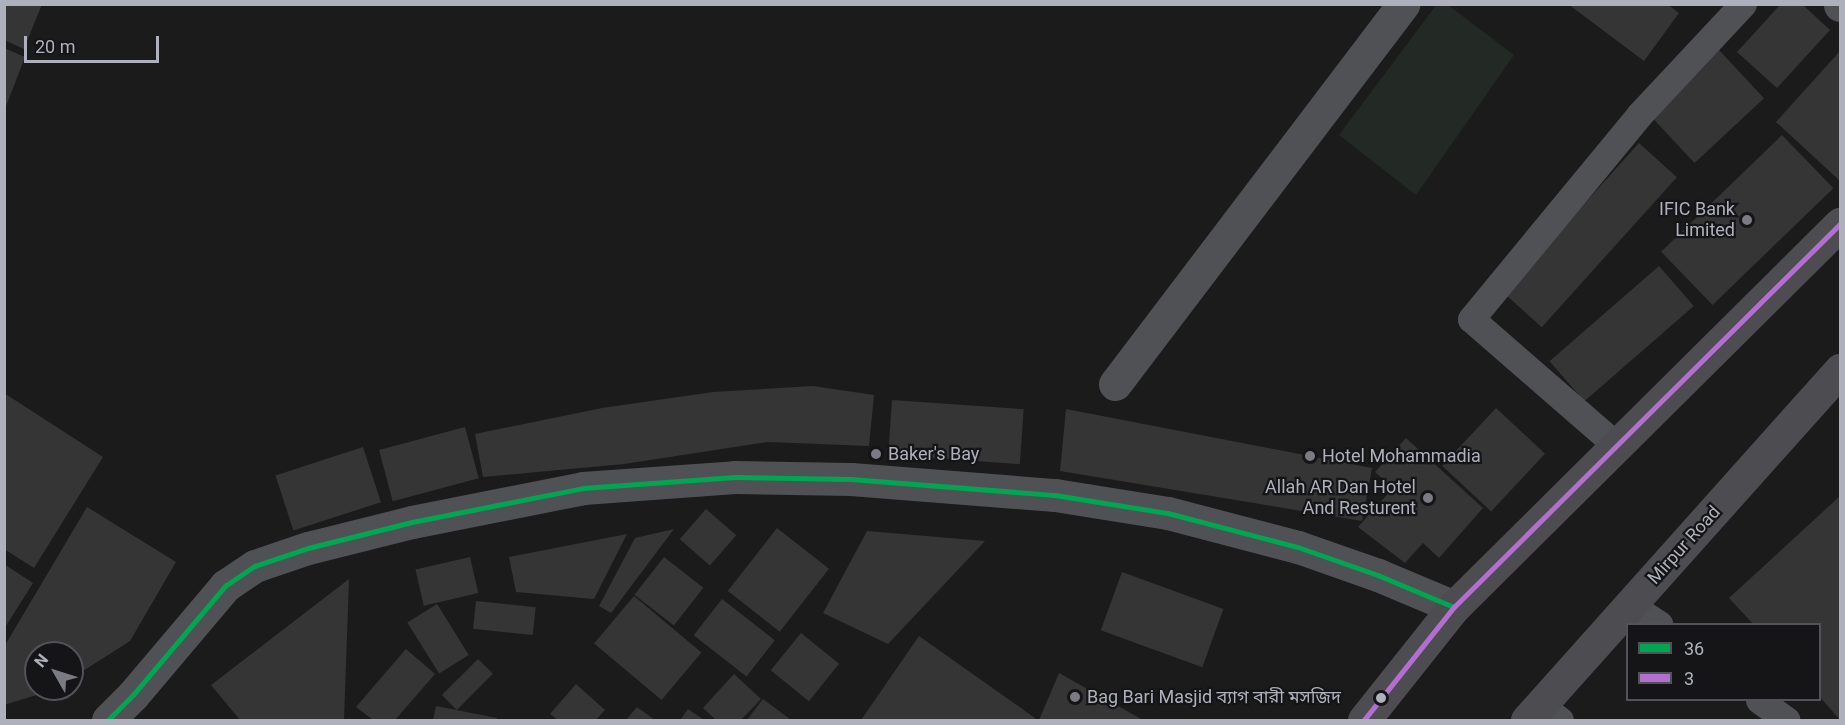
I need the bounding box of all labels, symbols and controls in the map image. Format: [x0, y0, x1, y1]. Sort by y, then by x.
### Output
scale bar [27, 24, 162, 62]
text: 20 m [35, 36, 75, 57]
place label: IFIC Bank Limited [1659, 199, 1735, 242]
marker: IFIC Bank Limited [1740, 213, 1754, 227]
place label: Baker's Bay [888, 443, 979, 465]
place label: Hotel Mohammadia [1322, 445, 1481, 467]
marker: Baker's Bay [869, 447, 883, 461]
marker: Hotel Mohammadia [1303, 449, 1317, 463]
place label: Allah AR Dan Hotel And Resturent [1265, 477, 1416, 520]
marker: Allah AR Dan Hotel And Resturent [1421, 491, 1435, 505]
street label: Mirpur Road [1643, 501, 1725, 589]
legend [1626, 623, 1821, 701]
text: 36 [1684, 638, 1704, 659]
north arrow [24, 641, 84, 701]
text: N [30, 650, 52, 671]
text: 3 [1684, 668, 1694, 689]
place label: Bag Bari Masjid ব্যাগ বারী মসজিদ [1087, 686, 1341, 708]
marker: Bag Bari Masjid ব্যাগ বারী মসজিদ [1068, 690, 1082, 704]
unlabelled marker [1375, 692, 1387, 704]

